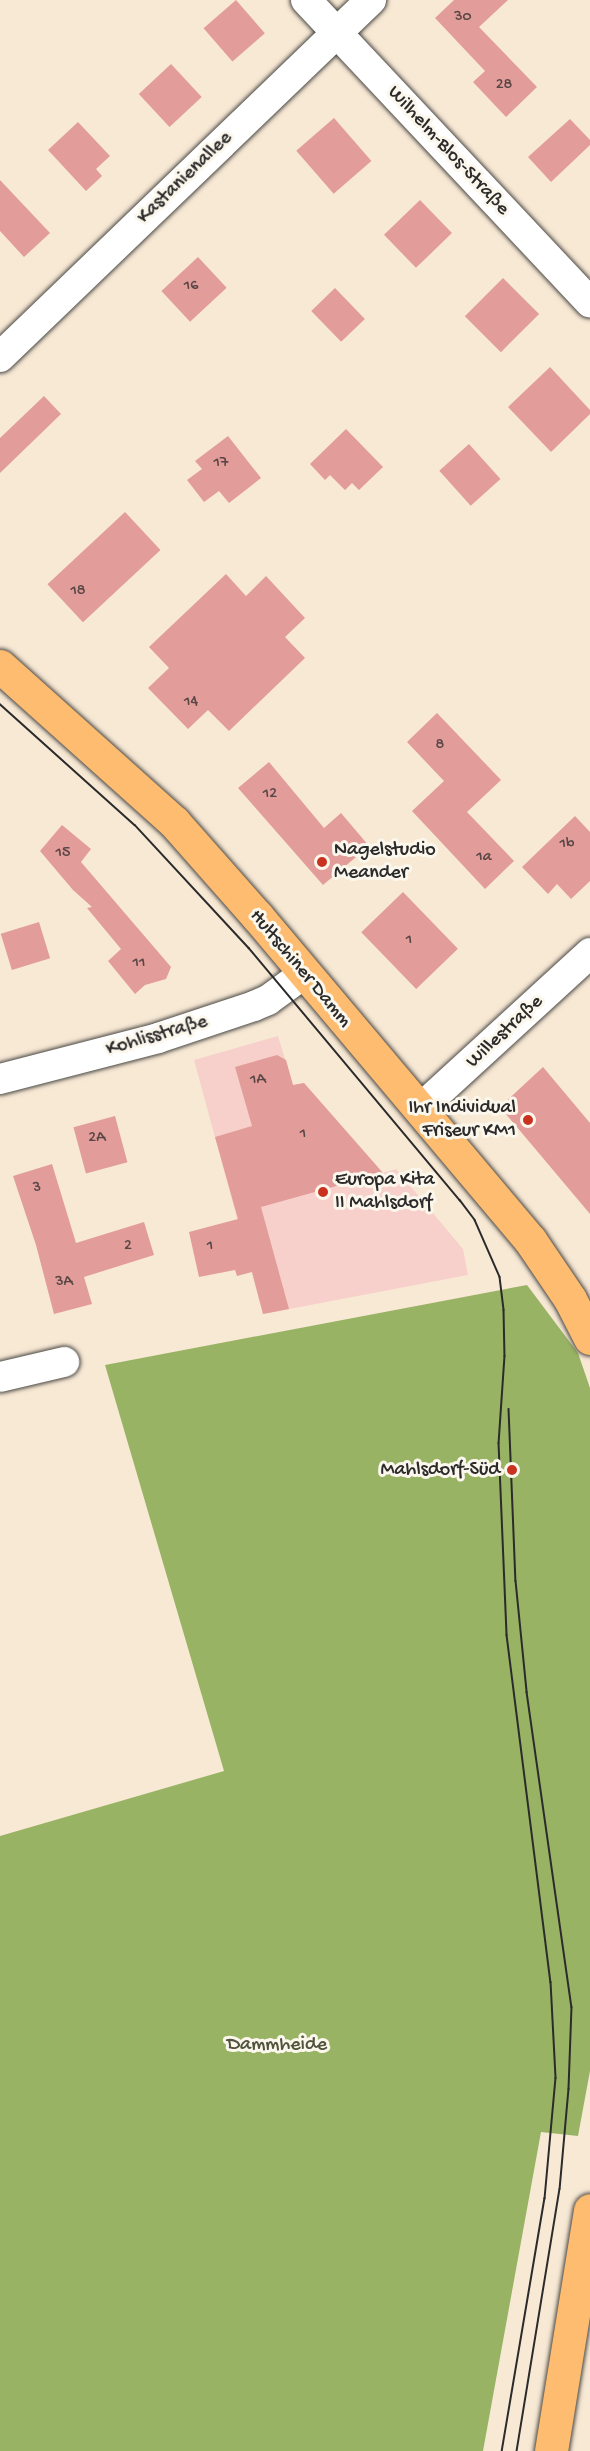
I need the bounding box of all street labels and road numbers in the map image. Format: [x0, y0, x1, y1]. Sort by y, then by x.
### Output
street label: Wilhelm-Blos-Straße [382, 81, 514, 221]
street label: Kastanienallee [132, 127, 238, 229]
street label: Hultschiner Damm [244, 905, 356, 1033]
street label: Willestraße [461, 990, 549, 1074]
street label: Kohlisstraße [103, 1010, 211, 1062]

